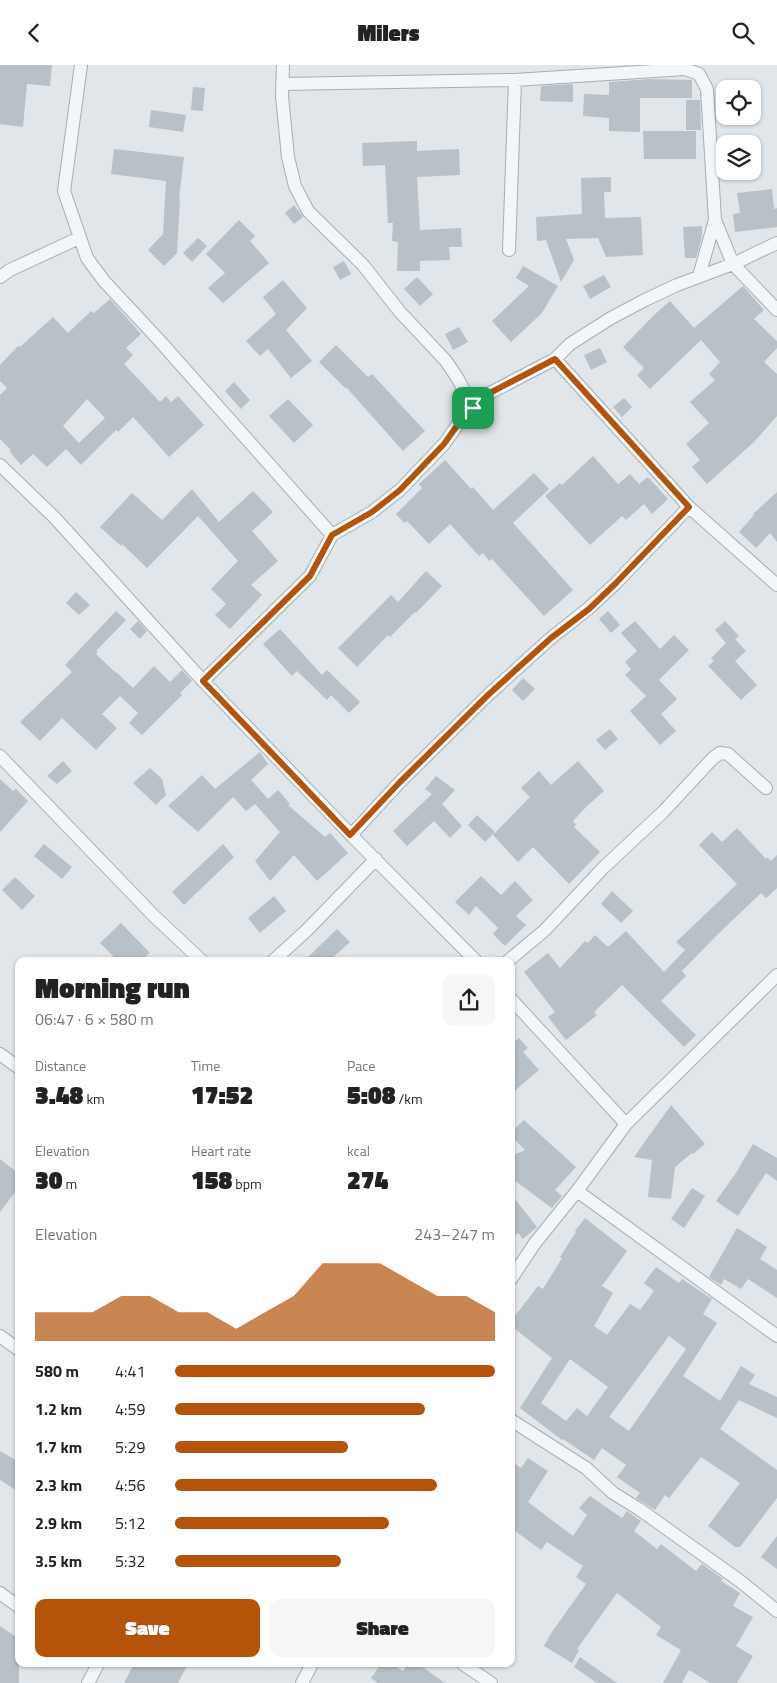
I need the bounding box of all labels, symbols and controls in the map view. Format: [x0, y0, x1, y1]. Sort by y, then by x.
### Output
text: Milers [357, 16, 420, 50]
icon: back [20, 19, 48, 47]
icon: search [729, 19, 757, 47]
map controls [716, 80, 761, 180]
button: locate [716, 80, 761, 125]
button: layers [716, 135, 761, 180]
pin [452, 387, 494, 429]
icon: arrive [459, 394, 487, 422]
text: Morning run [35, 966, 190, 1009]
button: share [443, 974, 495, 1026]
text: 06:47 · 6 × 580 m [35, 1007, 154, 1031]
text: Distance [35, 1055, 86, 1076]
text: Time [191, 1055, 220, 1076]
text: Pace [347, 1055, 375, 1076]
text: 3.48 [35, 1076, 83, 1114]
text: 17:52 [191, 1076, 253, 1114]
text: 5:08 [347, 1076, 395, 1114]
text: km [83, 1088, 105, 1109]
text: /km [395, 1088, 423, 1109]
text: Elevation [35, 1140, 89, 1161]
text: Heart rate [191, 1140, 251, 1161]
text: kcal [347, 1140, 370, 1161]
text: 30 [35, 1161, 63, 1199]
text: 158 [191, 1161, 232, 1199]
text: 274 [347, 1161, 388, 1199]
text: m [63, 1173, 77, 1194]
text: bpm [232, 1173, 262, 1194]
text: Elevation [35, 1222, 97, 1246]
text: 243–247 m [414, 1222, 495, 1246]
text: 580 m [35, 1359, 79, 1383]
text: 4:41 [115, 1359, 145, 1383]
text: 1.2 km [35, 1397, 82, 1421]
text: 4:59 [115, 1397, 145, 1421]
text: 1.7 km [35, 1435, 82, 1459]
text: 5:29 [115, 1435, 145, 1459]
text: 2.3 km [35, 1473, 82, 1497]
text: 4:56 [115, 1473, 145, 1497]
text: 2.9 km [35, 1511, 82, 1535]
text: 5:12 [115, 1511, 145, 1535]
text: 3.5 km [35, 1549, 82, 1573]
text: 5:32 [115, 1549, 145, 1573]
button: Save [35, 1599, 260, 1657]
button: Share [270, 1599, 495, 1657]

